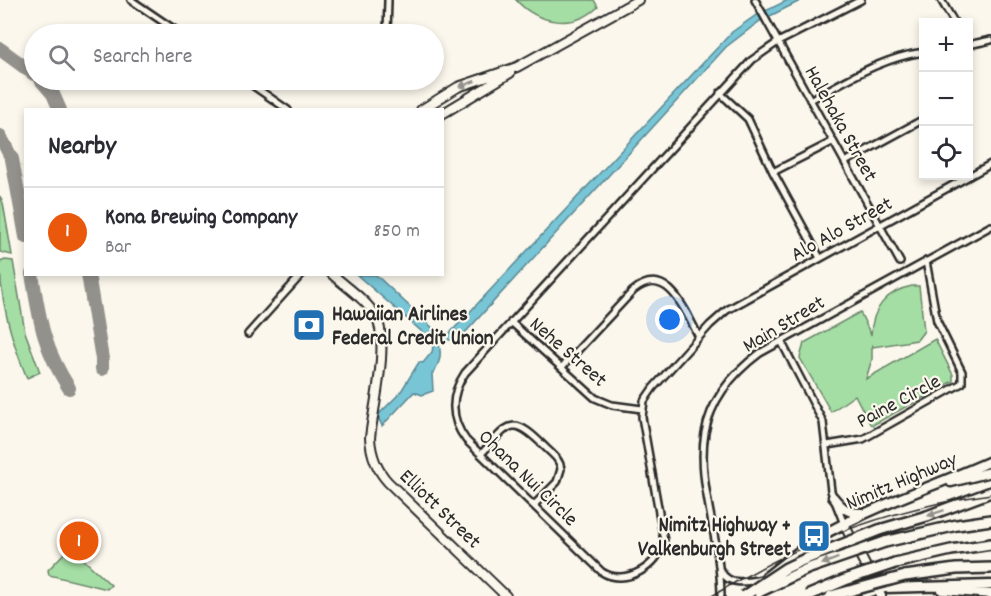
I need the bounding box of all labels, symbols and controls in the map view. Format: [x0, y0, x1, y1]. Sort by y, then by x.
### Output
map controls [919, 18, 973, 180]
button: + [919, 18, 973, 72]
search box [24, 24, 444, 90]
icon: search [45, 41, 78, 74]
text: Search here [93, 42, 192, 73]
street label: Halehaka Street [795, 61, 884, 188]
button: − [919, 72, 973, 126]
one-way arrow [458, 79, 476, 89]
button: locate [919, 126, 973, 180]
text: Nearby [48, 129, 116, 166]
street label: Alo Alo Street [786, 190, 899, 271]
text: Kona Brewing Company [105, 203, 297, 234]
text: 1 [65, 218, 70, 246]
text: 850 m [374, 218, 420, 246]
text: Bar [105, 234, 131, 262]
street label: Main Street [738, 289, 832, 362]
place label: Hawaiian Airlines Federal Credit Union [332, 301, 494, 355]
your location [655, 305, 684, 334]
bank icon: Hawaiian Airlines Federal Credit Union [291, 307, 327, 343]
street label: Nehe Street [522, 311, 613, 396]
street label: Paine Circle [852, 368, 947, 437]
street label: Ohana Nui Circle [470, 424, 584, 535]
street label: Nimitz Highway [842, 446, 963, 520]
street label: Elliott Street [391, 463, 487, 557]
one-way arrow [927, 508, 945, 518]
place label: Nimitz Highway + Valkenburgh Street [638, 512, 791, 566]
pin: 1 [60, 518, 98, 564]
bus stop icon: Nimitz Highway + Valkenburgh Street [796, 518, 832, 554]
one-way arrow [820, 556, 838, 566]

